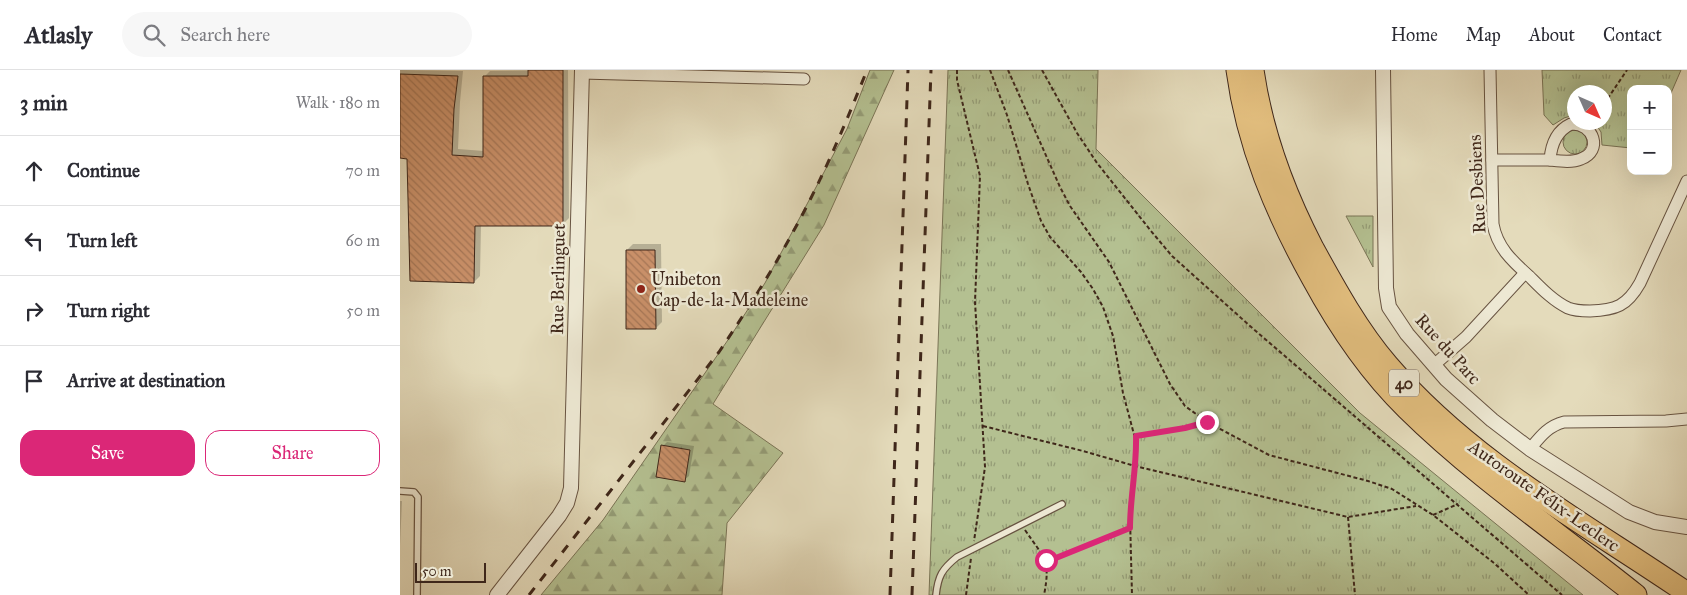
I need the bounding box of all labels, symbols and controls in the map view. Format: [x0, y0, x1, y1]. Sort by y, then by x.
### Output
search box [122, 12, 472, 57]
text: Atlasly [25, 20, 92, 50]
icon: search [140, 21, 168, 49]
text: Search here [180, 23, 270, 46]
text: Home [1391, 24, 1438, 46]
text: Map [1466, 24, 1501, 46]
text: About [1529, 24, 1575, 46]
text: Contact [1603, 24, 1662, 46]
north arrow [1567, 85, 1612, 130]
map controls [1627, 85, 1672, 175]
button: + [1627, 85, 1672, 130]
text: 3 min [20, 90, 68, 116]
text: Walk · 180 m [296, 93, 380, 112]
button: − [1627, 130, 1672, 175]
street label: Rue Desbiens [1463, 134, 1491, 234]
icon: ahead [20, 157, 48, 185]
text: Continue [67, 159, 140, 182]
text: 70 m [345, 161, 380, 180]
street label: Rue Berlinguet [546, 223, 571, 335]
icon: left [20, 227, 48, 255]
text: Turn left [67, 229, 137, 252]
text: 60 m [346, 231, 380, 250]
place label: Unibeton Cap-de-la-Madeleine [651, 268, 808, 311]
marker: Unibeton Cap-de-la-Madeleine [635, 283, 647, 295]
icon: right [20, 297, 48, 325]
text: Turn right [67, 299, 150, 322]
text: 50 m [346, 301, 380, 320]
street label: Rue du Parc [1410, 309, 1486, 389]
icon: arrive [20, 367, 48, 395]
text: Arrive at destination [67, 369, 225, 392]
road number: 40 [1389, 370, 1419, 396]
route end [1196, 411, 1219, 434]
button: Save [20, 430, 195, 476]
button: Share [205, 430, 380, 476]
street label: Autoroute Félix-Leclerc [1463, 435, 1624, 557]
route start [1035, 549, 1058, 572]
scale bar [415, 560, 486, 583]
text: 50 m [422, 563, 451, 580]

